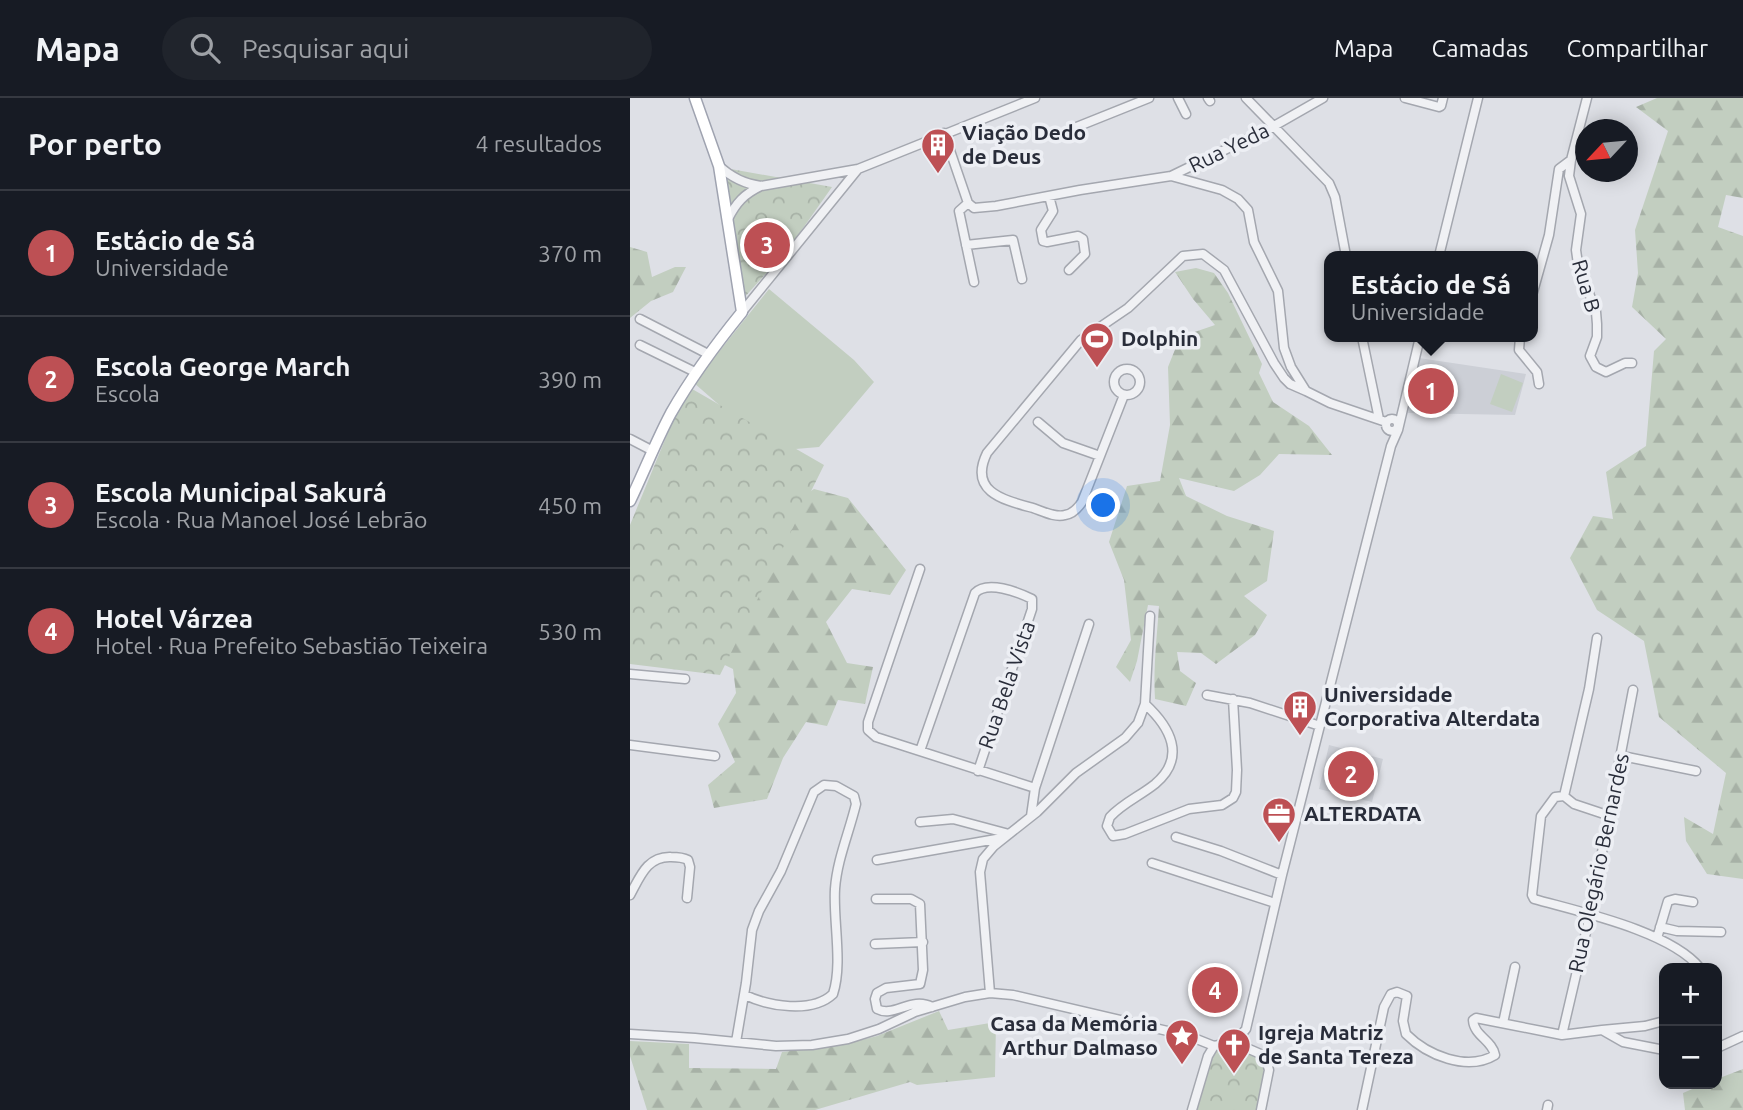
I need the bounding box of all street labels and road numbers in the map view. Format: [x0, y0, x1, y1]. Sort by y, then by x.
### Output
street label: Rua Yeda [1184, 117, 1273, 177]
street label: Rua B [1568, 256, 1606, 315]
street label: Rua Bela Vista [973, 617, 1039, 752]
street label: Rua Olegário Bernardes [1563, 751, 1633, 975]

